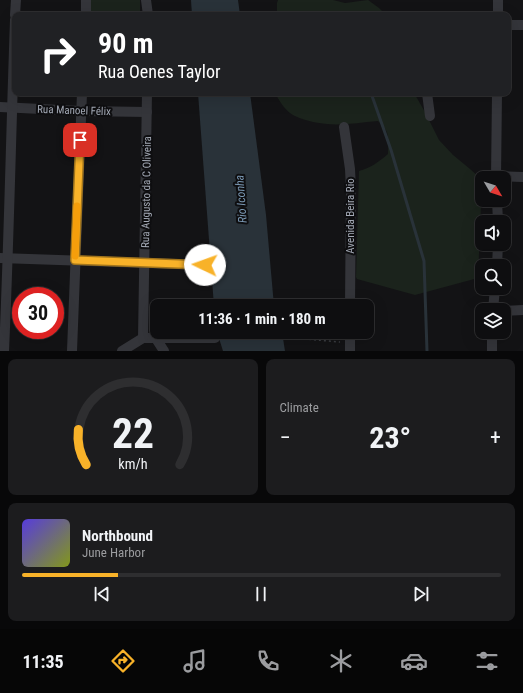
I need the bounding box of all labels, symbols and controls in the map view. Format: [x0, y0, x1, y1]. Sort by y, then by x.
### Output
text: 90 m [98, 27, 154, 60]
icon: right [32, 28, 84, 80]
text: Rua Oenes Taylor [98, 61, 220, 82]
street label: Rua Manoel Félix [37, 103, 111, 118]
pin [63, 123, 97, 157]
icon: arrive [69, 129, 91, 151]
street label: Rua Augusto da C Oliveira [139, 136, 154, 248]
north arrow [475, 171, 511, 207]
map controls [475, 171, 511, 339]
water label: Rio Iconha [232, 174, 250, 224]
street label: Avenida Beira Rio [344, 178, 357, 254]
button: sound [475, 215, 511, 251]
position arrow [184, 244, 226, 286]
button: search [475, 259, 511, 295]
speed limit sign: 30 [12, 287, 64, 339]
button: layers [475, 303, 511, 339]
text: 11:36 · 1 min · 180 m [198, 310, 326, 328]
text: Climate [280, 400, 319, 415]
text: 22 [112, 409, 154, 458]
text: 23° [369, 420, 411, 455]
text: − [280, 425, 291, 450]
text: + [490, 425, 501, 450]
text: km/h [118, 456, 147, 472]
text: Northbound [82, 527, 153, 545]
text: June Harbor [82, 545, 145, 560]
icon: previous [91, 583, 113, 605]
icon: pause [250, 583, 272, 605]
icon: next [410, 583, 432, 605]
icon: directions [109, 647, 137, 675]
icon: music [181, 647, 209, 675]
icon: phone [254, 647, 282, 675]
icon: climate [327, 647, 355, 675]
icon: car [400, 647, 428, 675]
icon: filters [473, 647, 501, 675]
text: 11:35 [22, 651, 64, 672]

